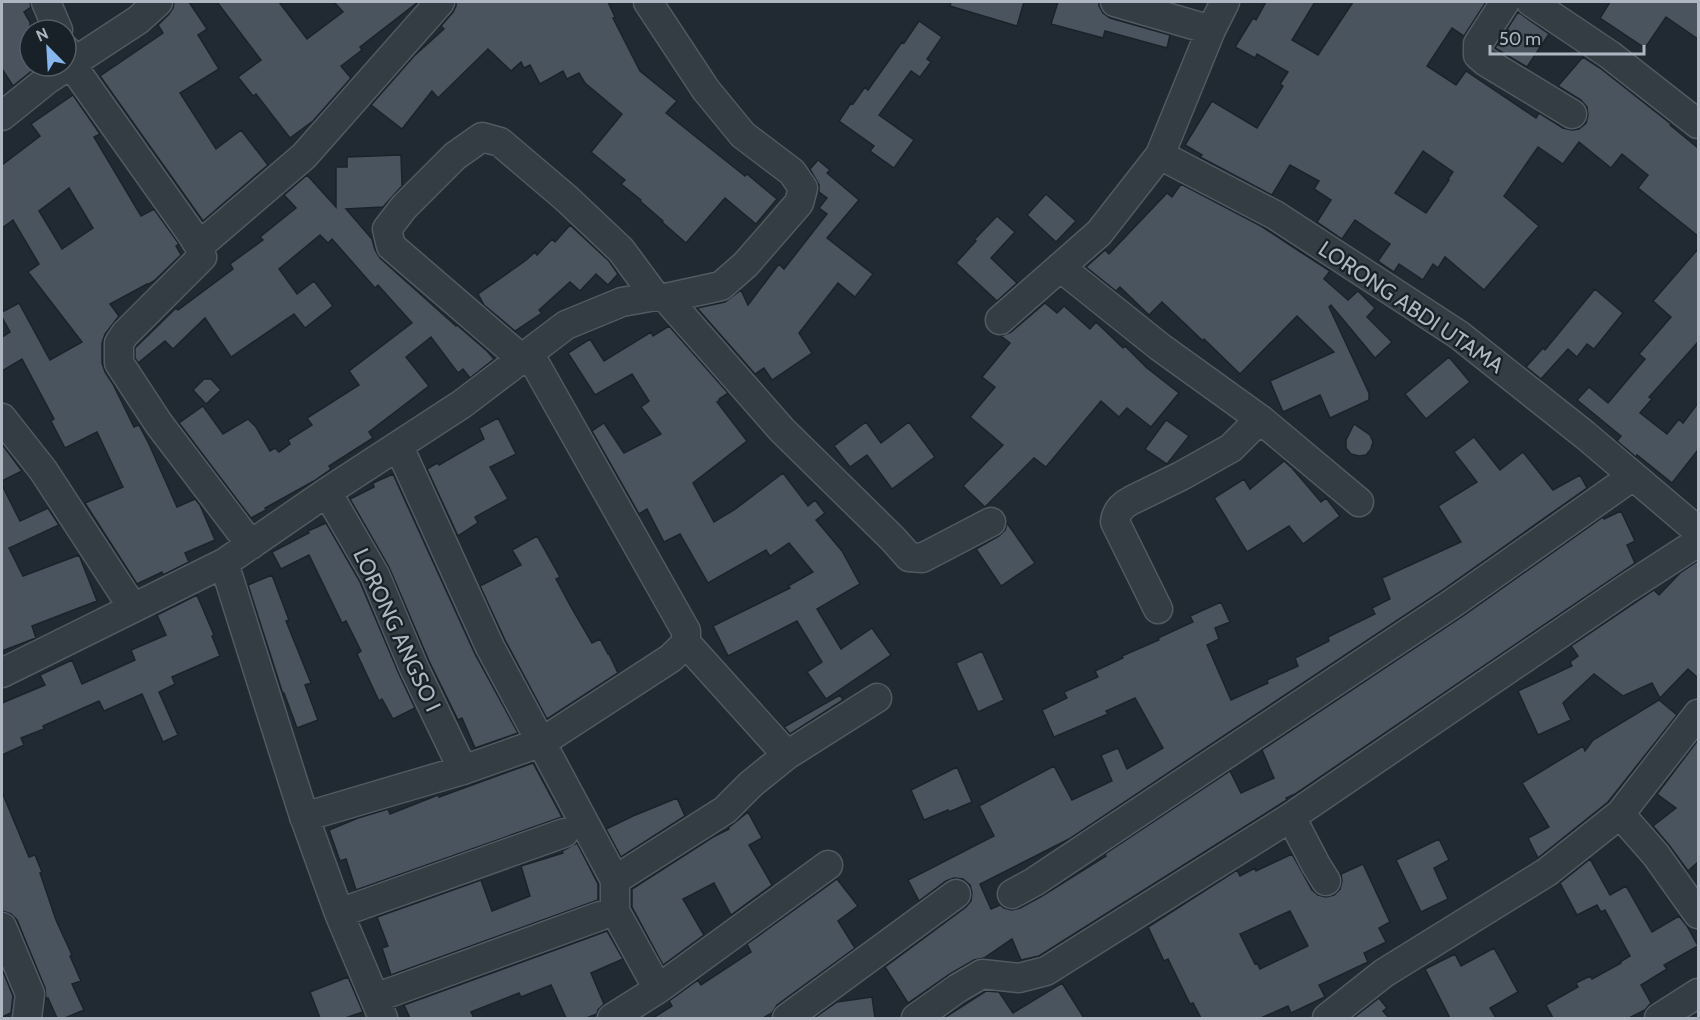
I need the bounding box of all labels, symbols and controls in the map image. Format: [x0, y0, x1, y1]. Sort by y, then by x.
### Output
north arrow [18, 18, 78, 78]
scale bar [1490, 18, 1644, 56]
text: N [33, 24, 51, 46]
text: 50 m [1499, 28, 1541, 50]
street label: LORONG ABDI UTAMA [1313, 235, 1509, 379]
street label: LORONG ANGSO I [347, 544, 447, 716]

